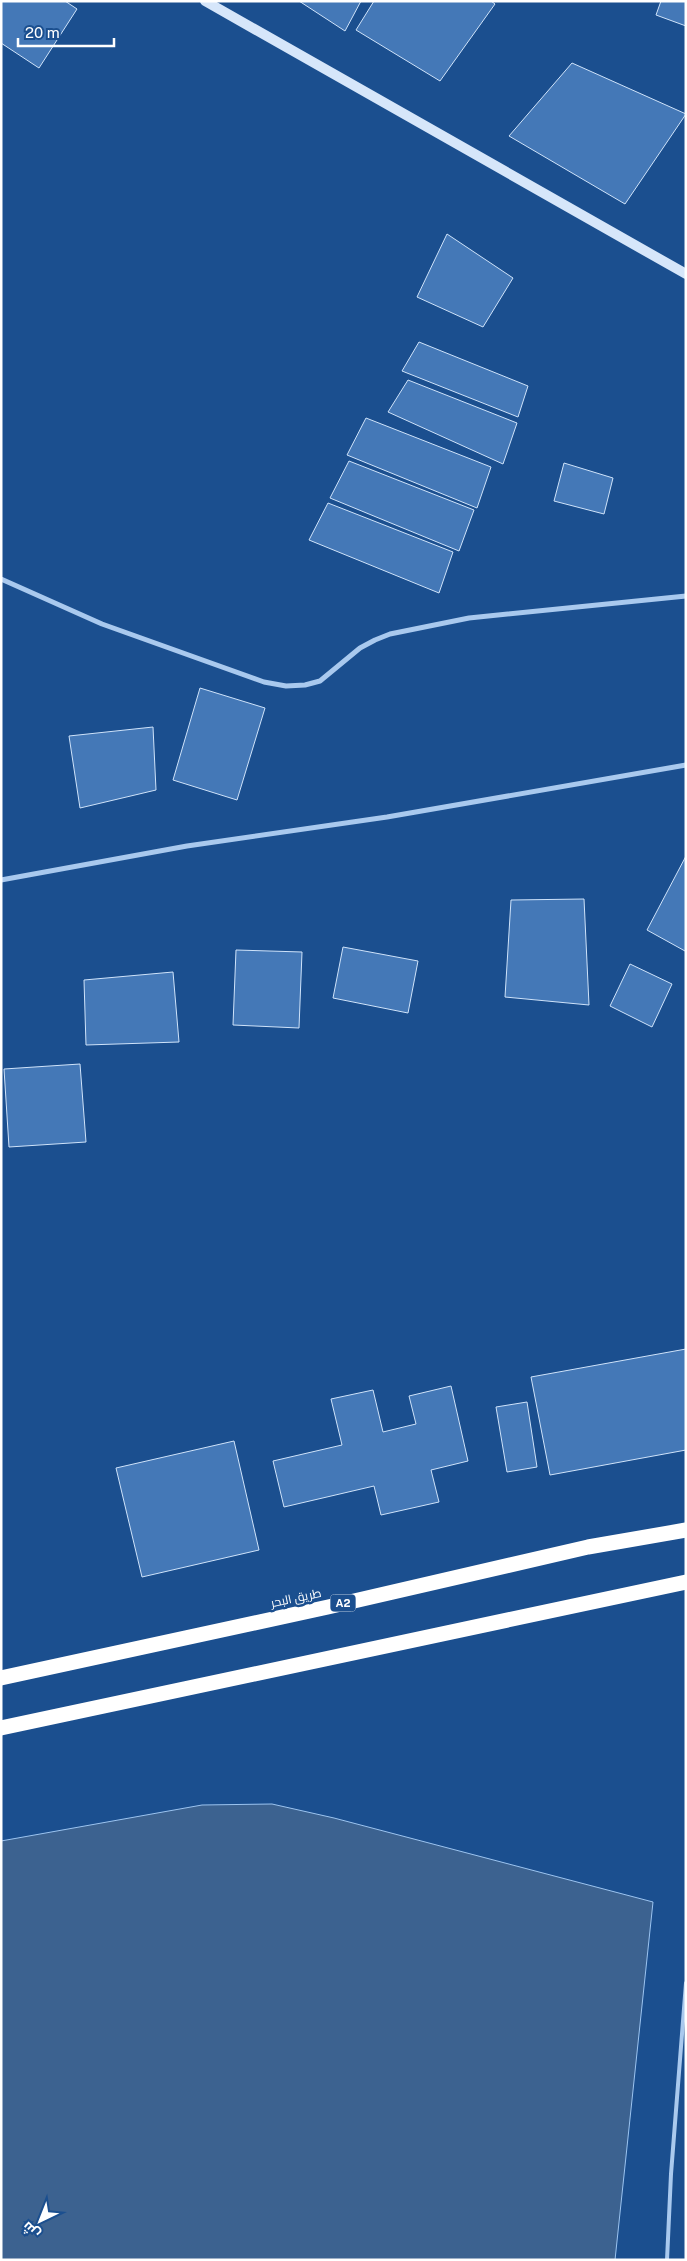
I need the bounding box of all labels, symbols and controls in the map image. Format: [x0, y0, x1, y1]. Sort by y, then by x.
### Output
scale bar [18, 15, 114, 47]
text: 20 m [25, 24, 60, 41]
street label: طريق البحر [269, 1586, 323, 1610]
road number: A2 [330, 1595, 356, 1612]
north arrow [15, 2196, 65, 2246]
text: ش [19, 2218, 44, 2242]

